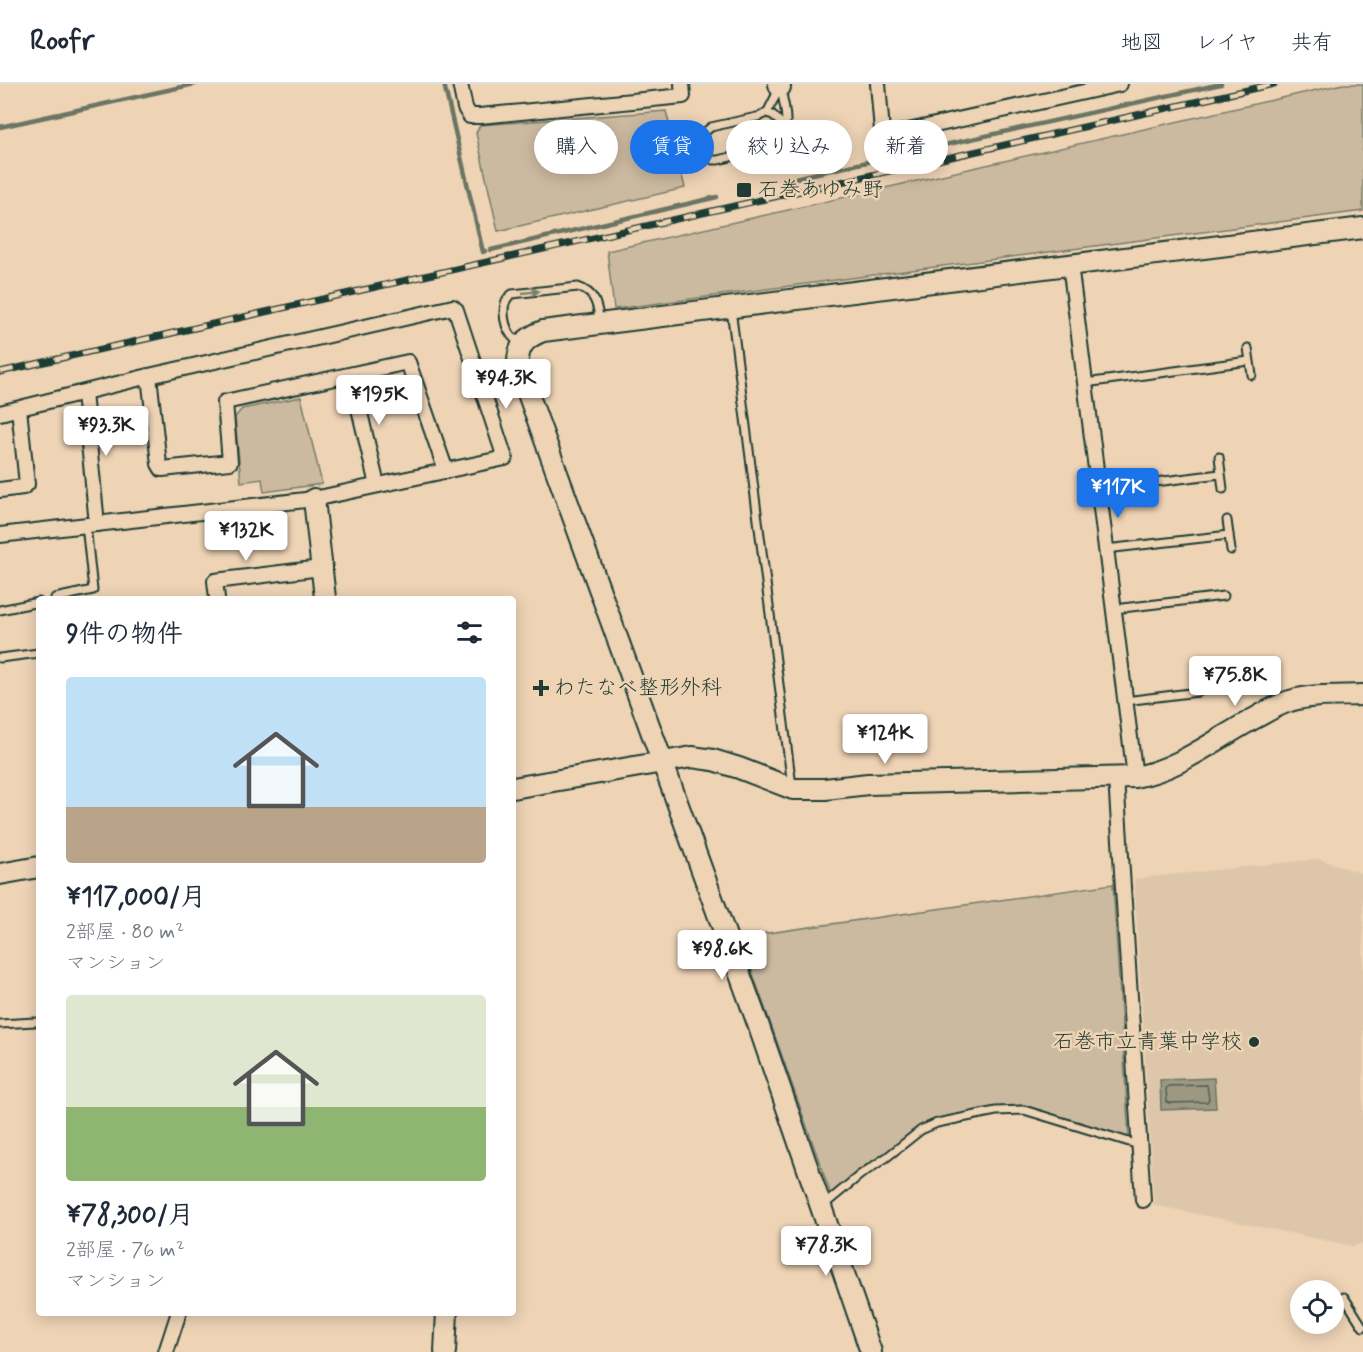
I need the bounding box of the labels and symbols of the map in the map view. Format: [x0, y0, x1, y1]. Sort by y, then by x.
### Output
place label: 石巻あゆみ野 [758, 176, 883, 204]
marker: 石巻あゆみ野 [735, 181, 753, 199]
one-way arrow [522, 287, 541, 297]
pin: ¥94.3K [457, 359, 555, 410]
pin: ¥195K [337, 375, 421, 426]
pin: ¥93.3K [57, 406, 155, 457]
pin: ¥117K [1076, 468, 1160, 519]
pin: ¥132K [204, 511, 288, 562]
pin: ¥75.8K [1186, 656, 1284, 707]
place label: わたなべ整形外科 [554, 674, 722, 702]
marker: わたなべ整形外科 [532, 679, 550, 697]
pin: ¥124K [843, 714, 927, 765]
pin: ¥98.6K [673, 930, 771, 981]
place label: 石巻市立青葉中学校 [1053, 1028, 1242, 1056]
marker: 石巻市立青葉中学校 [1247, 1035, 1261, 1049]
pin: ¥78.3K [777, 1226, 875, 1277]

